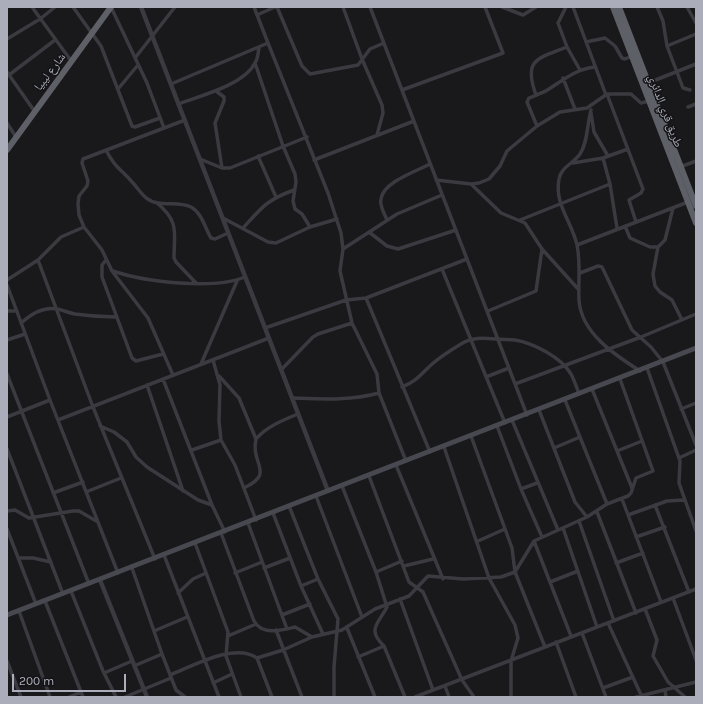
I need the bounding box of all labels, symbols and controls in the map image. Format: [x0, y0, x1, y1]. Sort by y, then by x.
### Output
street label: شارع ليبيا [31, 50, 69, 94]
street label: طريق قري الدائري [644, 72, 686, 150]
scale bar [14, 666, 128, 692]
text: 200 m [19, 674, 54, 688]

